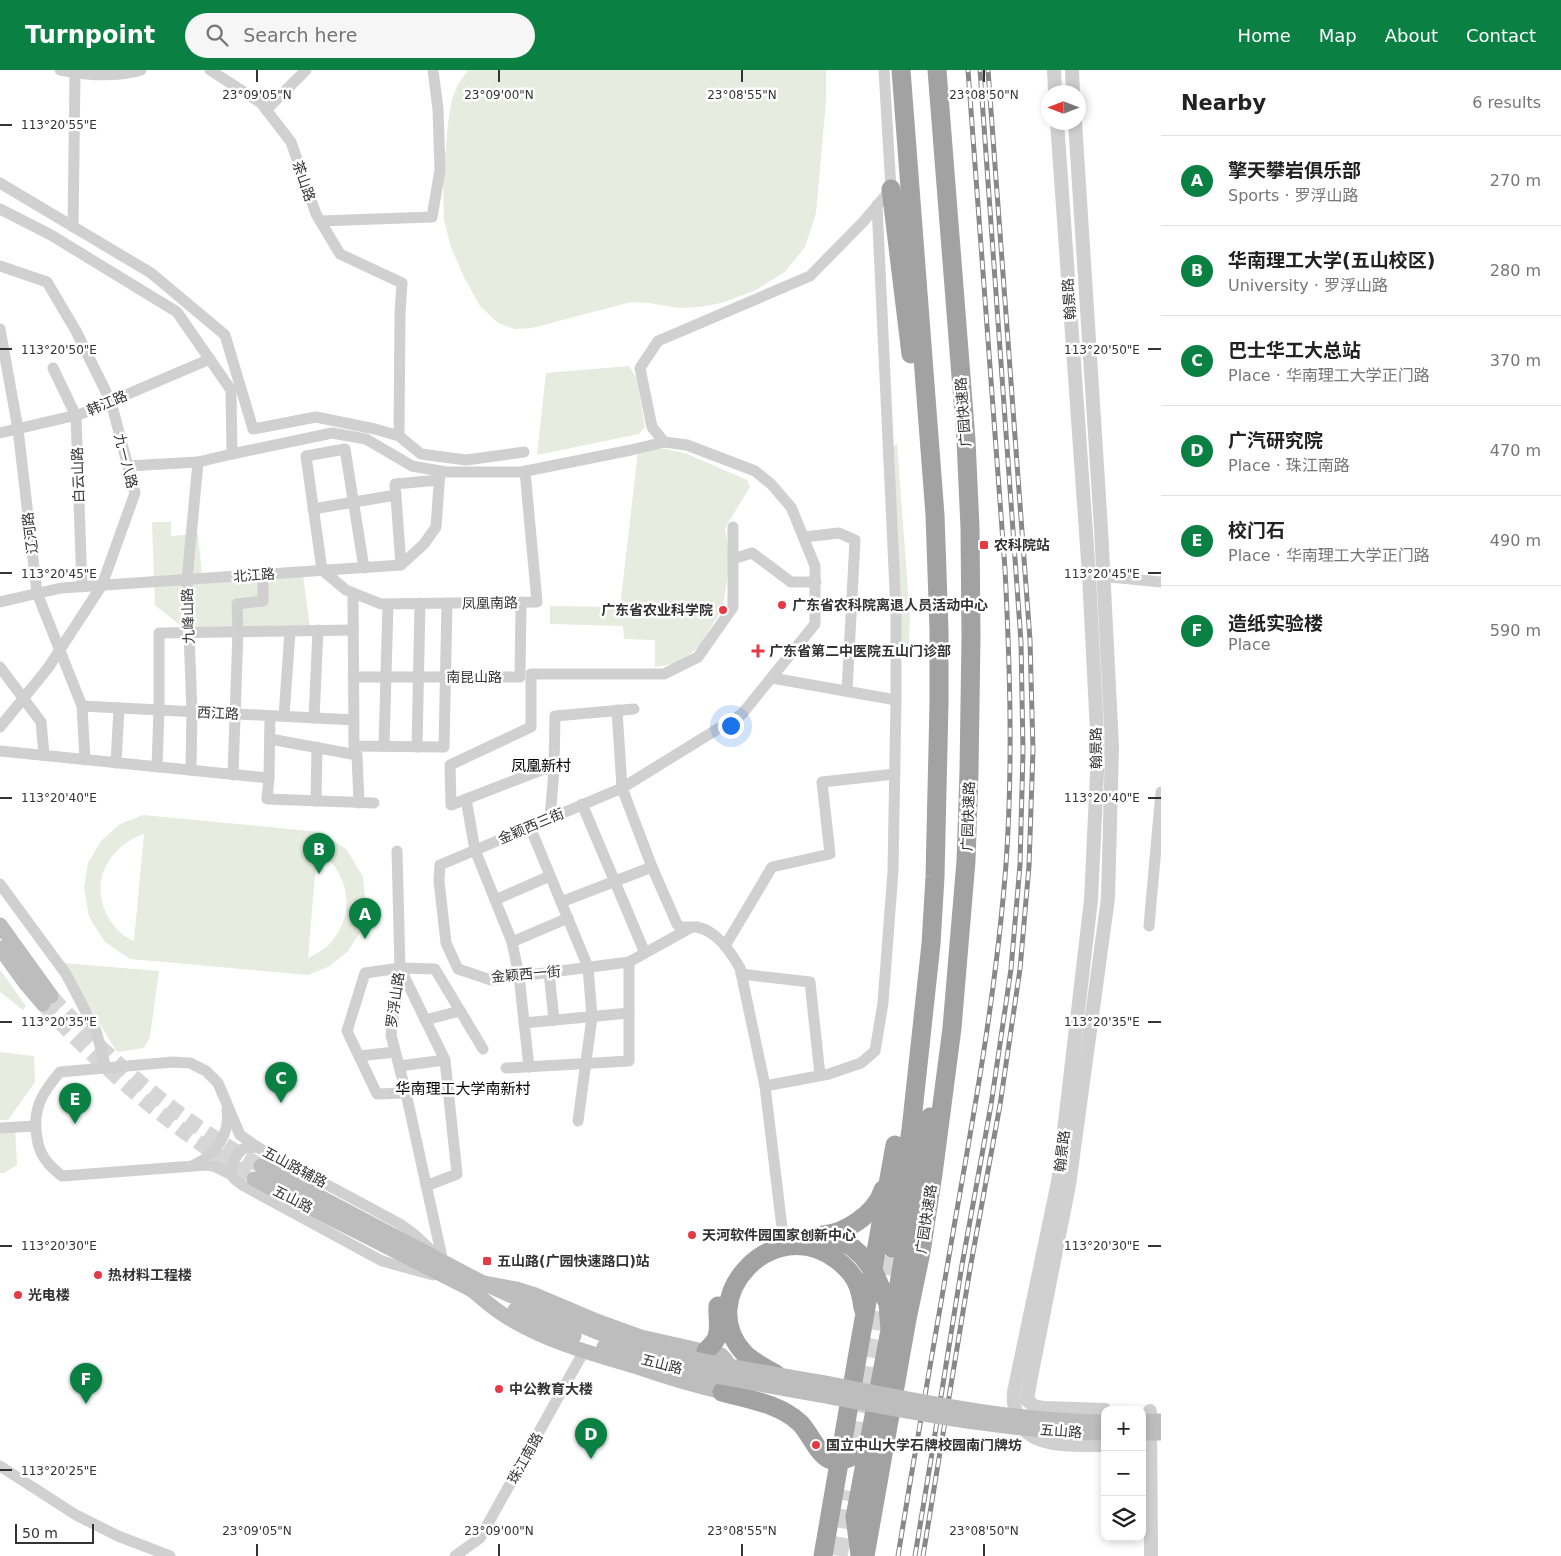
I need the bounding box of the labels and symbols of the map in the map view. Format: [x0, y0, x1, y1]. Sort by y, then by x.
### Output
north arrow [1041, 85, 1086, 130]
text: 23°09'05"N [222, 88, 292, 102]
text: 23°09'00"N [464, 88, 534, 102]
text: 23°08'55"N [707, 88, 777, 102]
text: 23°08'50"N [949, 88, 1019, 102]
text: 113°20'55"E [21, 118, 97, 132]
street label: 茶山路 [290, 159, 318, 203]
street label: 翰景路 [1060, 277, 1078, 321]
text: 113°20'50"E [21, 343, 97, 357]
text: 113°20'50"E [1064, 343, 1140, 357]
street label: 广园快速路 [953, 377, 973, 447]
street label: 韩江路 [85, 387, 129, 419]
street label: 九一八路 [111, 432, 141, 490]
street label: 白云山路 [69, 447, 87, 503]
street label: 辽河路 [20, 511, 40, 555]
place label: 农科院站 [994, 537, 1050, 553]
marker: 农科院站 [978, 539, 990, 551]
street label: 北江路 [232, 566, 276, 584]
text: 113°20'45"E [21, 567, 97, 581]
text: 113°20'45"E [1064, 567, 1140, 581]
street label: 九峰山路 [179, 588, 197, 644]
street label: 凤凰南路 [462, 595, 518, 611]
place label: 广东省农科院离退人员活动中心 [792, 597, 988, 613]
marker: 广东省农科院离退人员活动中心 [776, 599, 788, 611]
place label: 广东省农业科学院 [601, 602, 713, 618]
marker: 广东省农业科学院 [717, 604, 729, 616]
place label: 广东省第二中医院五山门诊部 [769, 643, 951, 659]
marker: 广东省第二中医院五山门诊部 [751, 644, 765, 658]
street label: 南昆山路 [446, 669, 502, 685]
street label: 西江路 [197, 704, 239, 722]
your location [718, 713, 744, 739]
street label: 翰景路 [1088, 727, 1104, 769]
district label: 凤凰新村 [511, 757, 571, 775]
street label: 广园快速路 [959, 781, 977, 851]
text: 113°20'40"E [21, 791, 97, 805]
text: 113°20'40"E [1064, 791, 1140, 805]
street label: 金颖西三街 [496, 805, 566, 847]
pin: B [303, 833, 335, 874]
pin: A [349, 898, 381, 939]
street label: 金颖西一街 [490, 963, 562, 985]
street label: 罗浮山路 [383, 971, 407, 1029]
text: 113°20'35"E [21, 1015, 97, 1029]
text: 113°20'35"E [1064, 1015, 1140, 1029]
pin: C [265, 1062, 297, 1103]
district label: 华南理工大学南新村 [395, 1080, 531, 1098]
pin: E [59, 1083, 91, 1124]
street label: 翰景路 [1052, 1129, 1072, 1173]
street label: 五山路辅路 [260, 1144, 330, 1190]
street label: 五山路 [271, 1182, 315, 1216]
street label: 广园快速路 [913, 1183, 939, 1255]
place label: 天河软件园国家创新中心 [702, 1227, 856, 1243]
marker: 天河软件园国家创新中心 [686, 1229, 698, 1241]
text: 113°20'30"E [21, 1239, 97, 1253]
text: 113°20'30"E [1064, 1239, 1140, 1253]
place label: 五山路(广园快速路口)站 [497, 1253, 650, 1269]
marker: 五山路(广园快速路口)站 [481, 1255, 493, 1267]
place label: 热材料工程楼 [108, 1267, 192, 1283]
marker: 热材料工程楼 [92, 1269, 104, 1281]
place label: 光电楼 [28, 1287, 70, 1303]
marker: 光电楼 [12, 1289, 24, 1301]
street label: 五山路 [640, 1351, 684, 1377]
pin: F [70, 1363, 102, 1404]
place label: 中公教育大楼 [509, 1381, 593, 1397]
marker: 中公教育大楼 [493, 1383, 505, 1395]
pin: D [575, 1418, 607, 1459]
street label: 五山路 [1039, 1422, 1083, 1440]
street label: 珠江南路 [504, 1430, 546, 1486]
place label: 国立中山大学石牌校园南门牌坊 [826, 1437, 1022, 1453]
marker: 国立中山大学石牌校园南门牌坊 [810, 1439, 822, 1451]
text: 113°20'25"E [21, 1464, 97, 1478]
scale bar [15, 1521, 94, 1544]
text: 23°09'05"N [222, 1524, 292, 1538]
text: 23°09'00"N [464, 1524, 534, 1538]
text: 23°08'55"N [707, 1524, 777, 1538]
text: 23°08'50"N [949, 1524, 1019, 1538]

